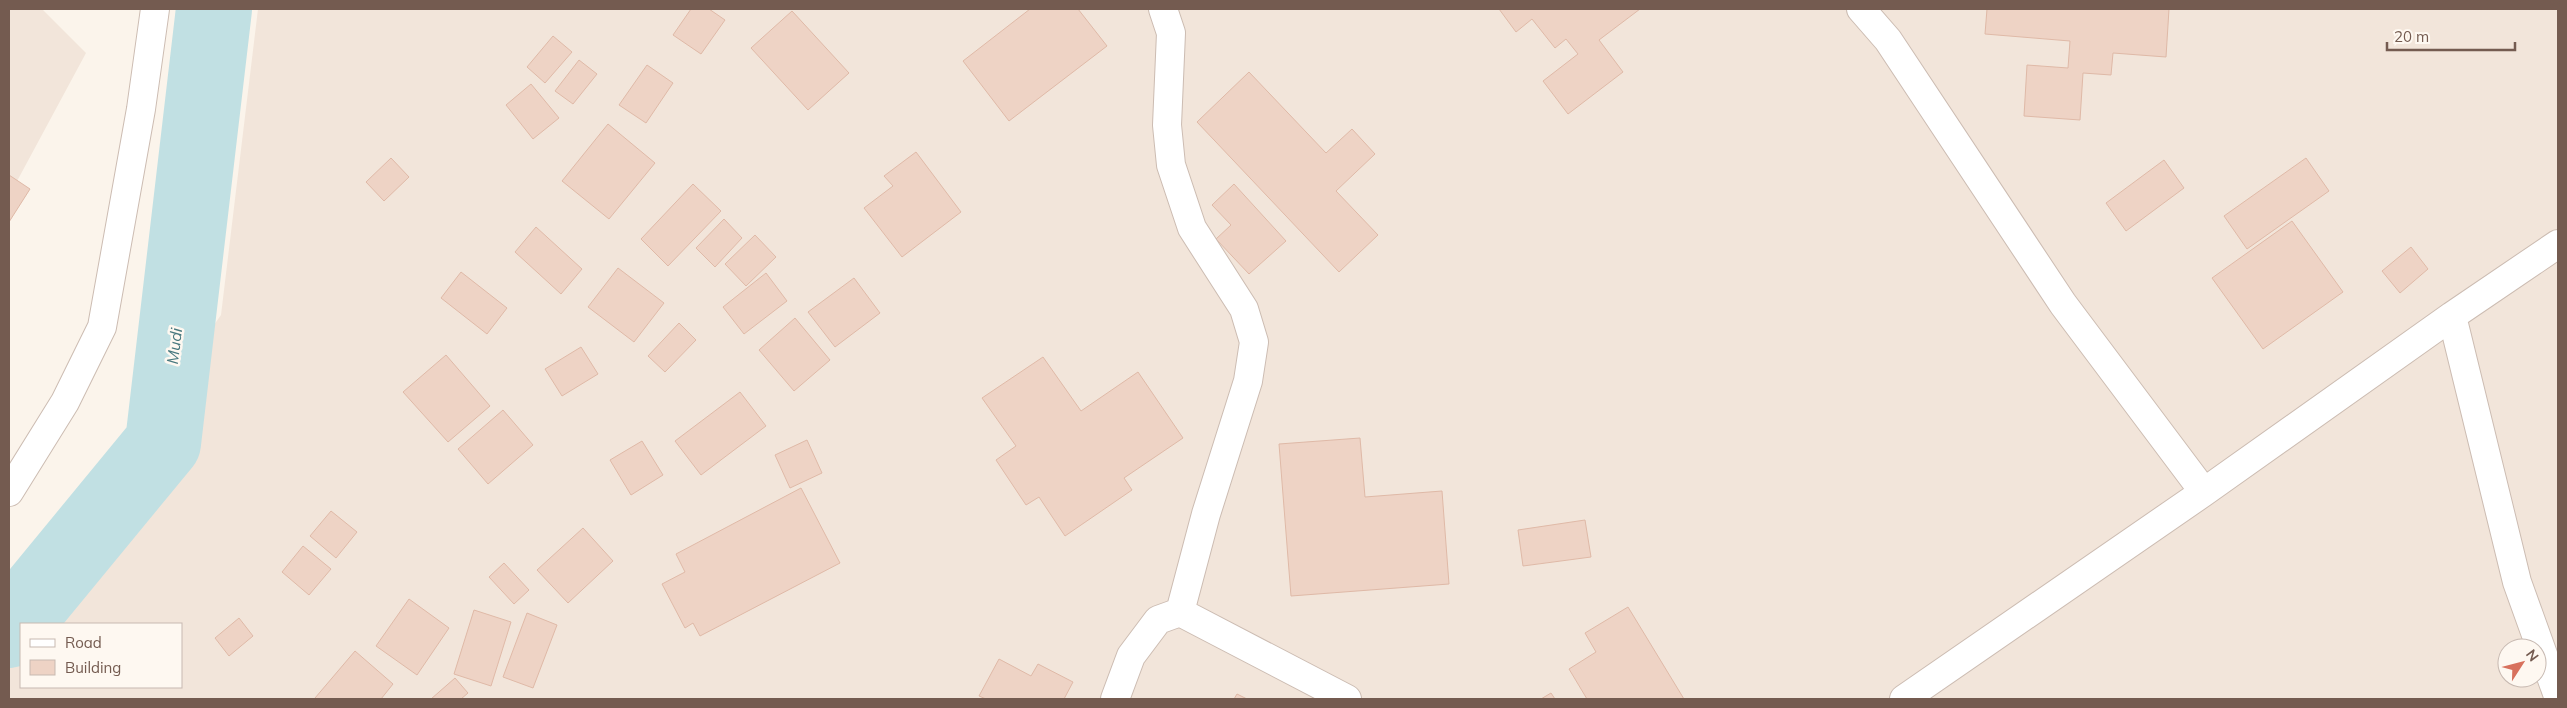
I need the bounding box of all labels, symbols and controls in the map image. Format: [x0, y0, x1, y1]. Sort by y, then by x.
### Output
scale bar [2387, 20, 2514, 52]
text: 20 m [2394, 27, 2429, 46]
water label: Mudi [162, 327, 186, 365]
legend [20, 623, 182, 688]
text: Road [65, 633, 102, 652]
north arrow [2497, 638, 2547, 688]
text: N [2522, 646, 2543, 665]
text: Building [65, 658, 121, 677]

